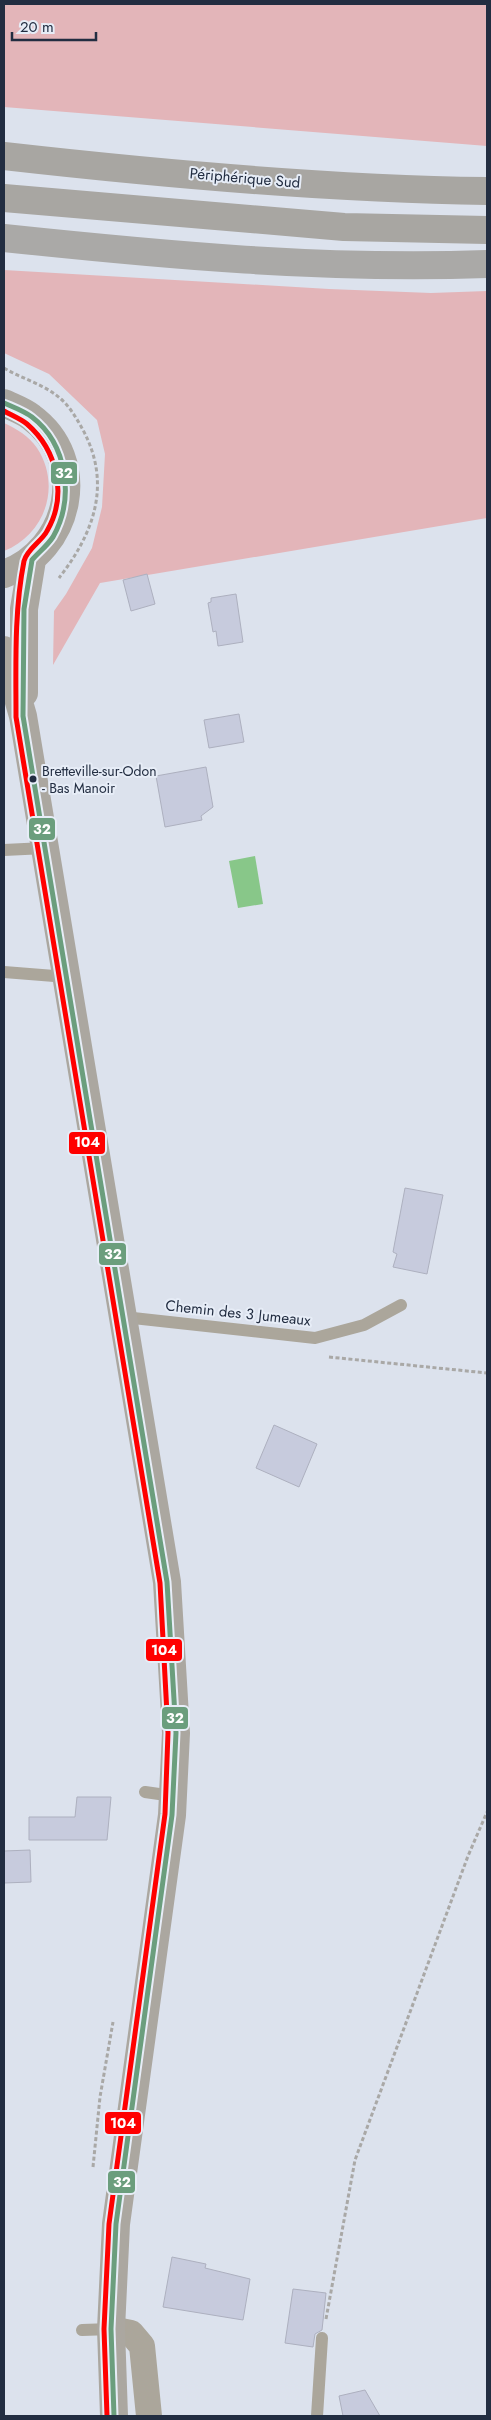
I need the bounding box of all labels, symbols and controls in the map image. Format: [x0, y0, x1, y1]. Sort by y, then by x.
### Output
scale bar [12, 10, 96, 42]
text: 20 m [20, 16, 54, 38]
street label: Périphérique Sud [189, 162, 301, 194]
line badge: 32 [50, 461, 78, 485]
text: 32 [55, 463, 73, 483]
place label: Bretteville-sur-Odon - Bas Manoir [42, 761, 157, 798]
marker: Bretteville-sur-Odon - Bas Manoir [28, 774, 38, 784]
line badge: 32 [28, 817, 56, 841]
text: 32 [33, 819, 51, 839]
line badge: 104 [68, 1131, 106, 1155]
text: 104 [74, 1132, 100, 1152]
line badge: 32 [98, 1242, 127, 1266]
text: 32 [104, 1244, 122, 1264]
street label: Chemin des 3 Jumeaux [164, 1294, 312, 1332]
line badge: 104 [145, 1638, 183, 1662]
text: 104 [151, 1640, 177, 1660]
line badge: 32 [161, 1706, 189, 1730]
text: 32 [166, 1708, 184, 1728]
line badge: 104 [104, 2111, 142, 2135]
text: 104 [110, 2113, 136, 2133]
line badge: 32 [107, 2170, 136, 2194]
text: 32 [113, 2172, 131, 2192]

